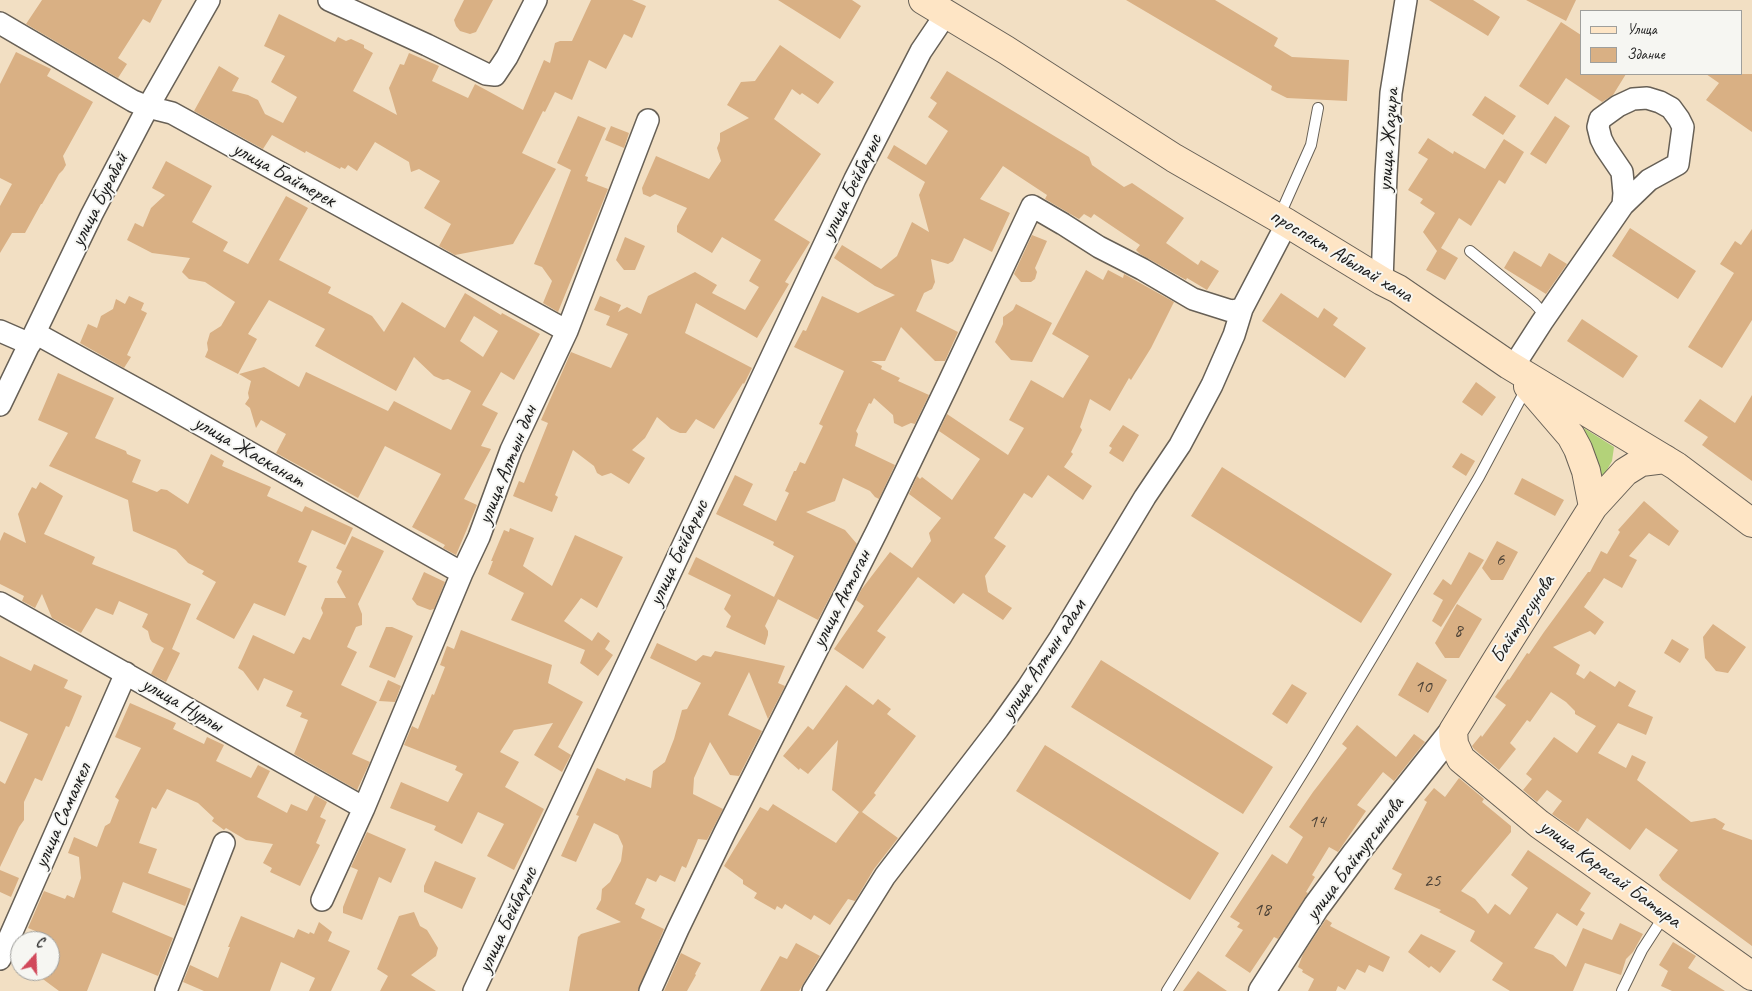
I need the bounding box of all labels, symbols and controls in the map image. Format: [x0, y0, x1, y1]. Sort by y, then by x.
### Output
legend [1580, 10, 1742, 75]
text: Улица [1627, 20, 1657, 39]
text: Здание [1627, 45, 1665, 64]
street label: улица Жазира [1373, 87, 1405, 193]
street label: улица Бейбарыс [816, 130, 888, 244]
street label: улица Байтерек [228, 136, 340, 214]
street label: улица Бурабай [66, 149, 134, 251]
street label: проспект Абылай хана [1265, 203, 1417, 309]
street label: улица Алтын дан [473, 402, 543, 528]
street label: улица Жасканат [189, 410, 309, 494]
street label: улица Бейбарыс [644, 496, 714, 610]
street label: улица Актоган [807, 546, 877, 652]
house number: 6 [1496, 549, 1504, 571]
street label: Байтурсунова [1485, 570, 1561, 668]
street label: улица Алтын адам [996, 595, 1092, 725]
house number: 8 [1454, 620, 1462, 642]
street label: улица Нурлы [137, 672, 227, 738]
house number: 10 [1414, 676, 1432, 698]
street label: улица Самалкел [29, 760, 97, 872]
street label: улица Байтурсынова [1300, 792, 1410, 926]
house number: 14 [1308, 811, 1326, 833]
street label: улица Карасай Батыра [1534, 814, 1686, 934]
street label: улица Бейбарыс [473, 863, 543, 977]
house number: 25 [1423, 870, 1441, 892]
house number: 18 [1253, 899, 1271, 921]
north arrow [10, 931, 60, 981]
text: С [34, 933, 46, 952]

